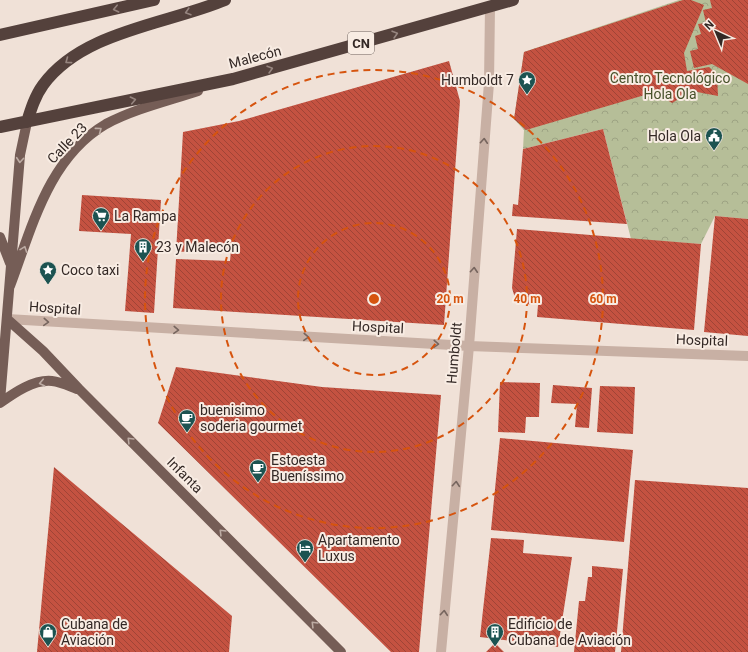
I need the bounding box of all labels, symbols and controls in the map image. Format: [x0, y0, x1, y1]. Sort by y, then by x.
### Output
one-way arrow [113, 4, 119, 12]
one-way arrow [184, 7, 191, 16]
north arrow [696, 12, 736, 52]
text: N [702, 18, 717, 33]
one-way arrow [392, 30, 399, 39]
road number: CN [348, 32, 374, 54]
street label: Malecón [227, 42, 283, 72]
one-way arrow [66, 56, 73, 63]
one-way arrow [266, 65, 273, 74]
place icon: Humboldt 7 [517, 70, 537, 95]
park label: Centro Tecnológico Hola Ola [610, 70, 730, 102]
place label: Humboldt 7 [441, 72, 514, 88]
one-way arrow [130, 96, 137, 104]
street label: Calle 23 [44, 119, 90, 167]
public building icon: Hola Ola [704, 126, 724, 151]
one-way arrow [94, 128, 101, 135]
place label: Hola Ola [648, 128, 701, 144]
one-way arrow [480, 138, 489, 144]
one-way arrow [15, 157, 24, 163]
supermarket icon: La Rampa [91, 206, 111, 231]
place label: La Rampa [114, 208, 177, 224]
building icon: 23 y Malecón [133, 237, 153, 262]
place label: 23 y Malecón [156, 239, 239, 255]
one-way arrow [19, 246, 27, 253]
place icon: Coco taxi [38, 260, 58, 285]
place label: Coco taxi [61, 262, 119, 278]
one-way arrow [470, 267, 479, 273]
centre of rings [367, 292, 381, 306]
text: 20 m [436, 292, 464, 306]
text: 40 m [513, 292, 541, 306]
text: 60 m [589, 292, 617, 306]
street label: Hospital [28, 298, 82, 318]
one-way arrow [43, 318, 49, 327]
street label: Hospital [352, 318, 404, 336]
street label: Humboldt [443, 321, 465, 384]
one-way arrow [173, 325, 179, 334]
street label: Hospital [676, 331, 728, 349]
one-way arrow [303, 332, 309, 341]
one-way arrow [433, 339, 439, 348]
one-way arrow [38, 378, 45, 387]
place label: buenisimo soderia gourmet [200, 402, 303, 434]
cafe icon: buenisimo soderia gourmet [177, 408, 197, 433]
one-way arrow [127, 437, 135, 445]
place label: Estoesta Bueníssimo [271, 452, 344, 484]
street label: Infanta [164, 454, 206, 496]
cafe icon: Estoesta Bueníssimo [248, 458, 268, 483]
one-way arrow [451, 481, 460, 487]
one-way arrow [219, 529, 227, 537]
place label: Apartamento Luxus [318, 532, 400, 564]
hotel icon: Apartamento Luxus [295, 538, 315, 563]
one-way arrow [440, 610, 449, 616]
place label: Cubana de Aviación [61, 616, 127, 648]
place label: Edificio de Cubana de Aviación [508, 616, 631, 648]
one-way arrow [311, 621, 319, 629]
shop icon: Cubana de Aviación [38, 622, 58, 647]
building icon: Edificio de Cubana de Aviación [485, 622, 505, 647]

